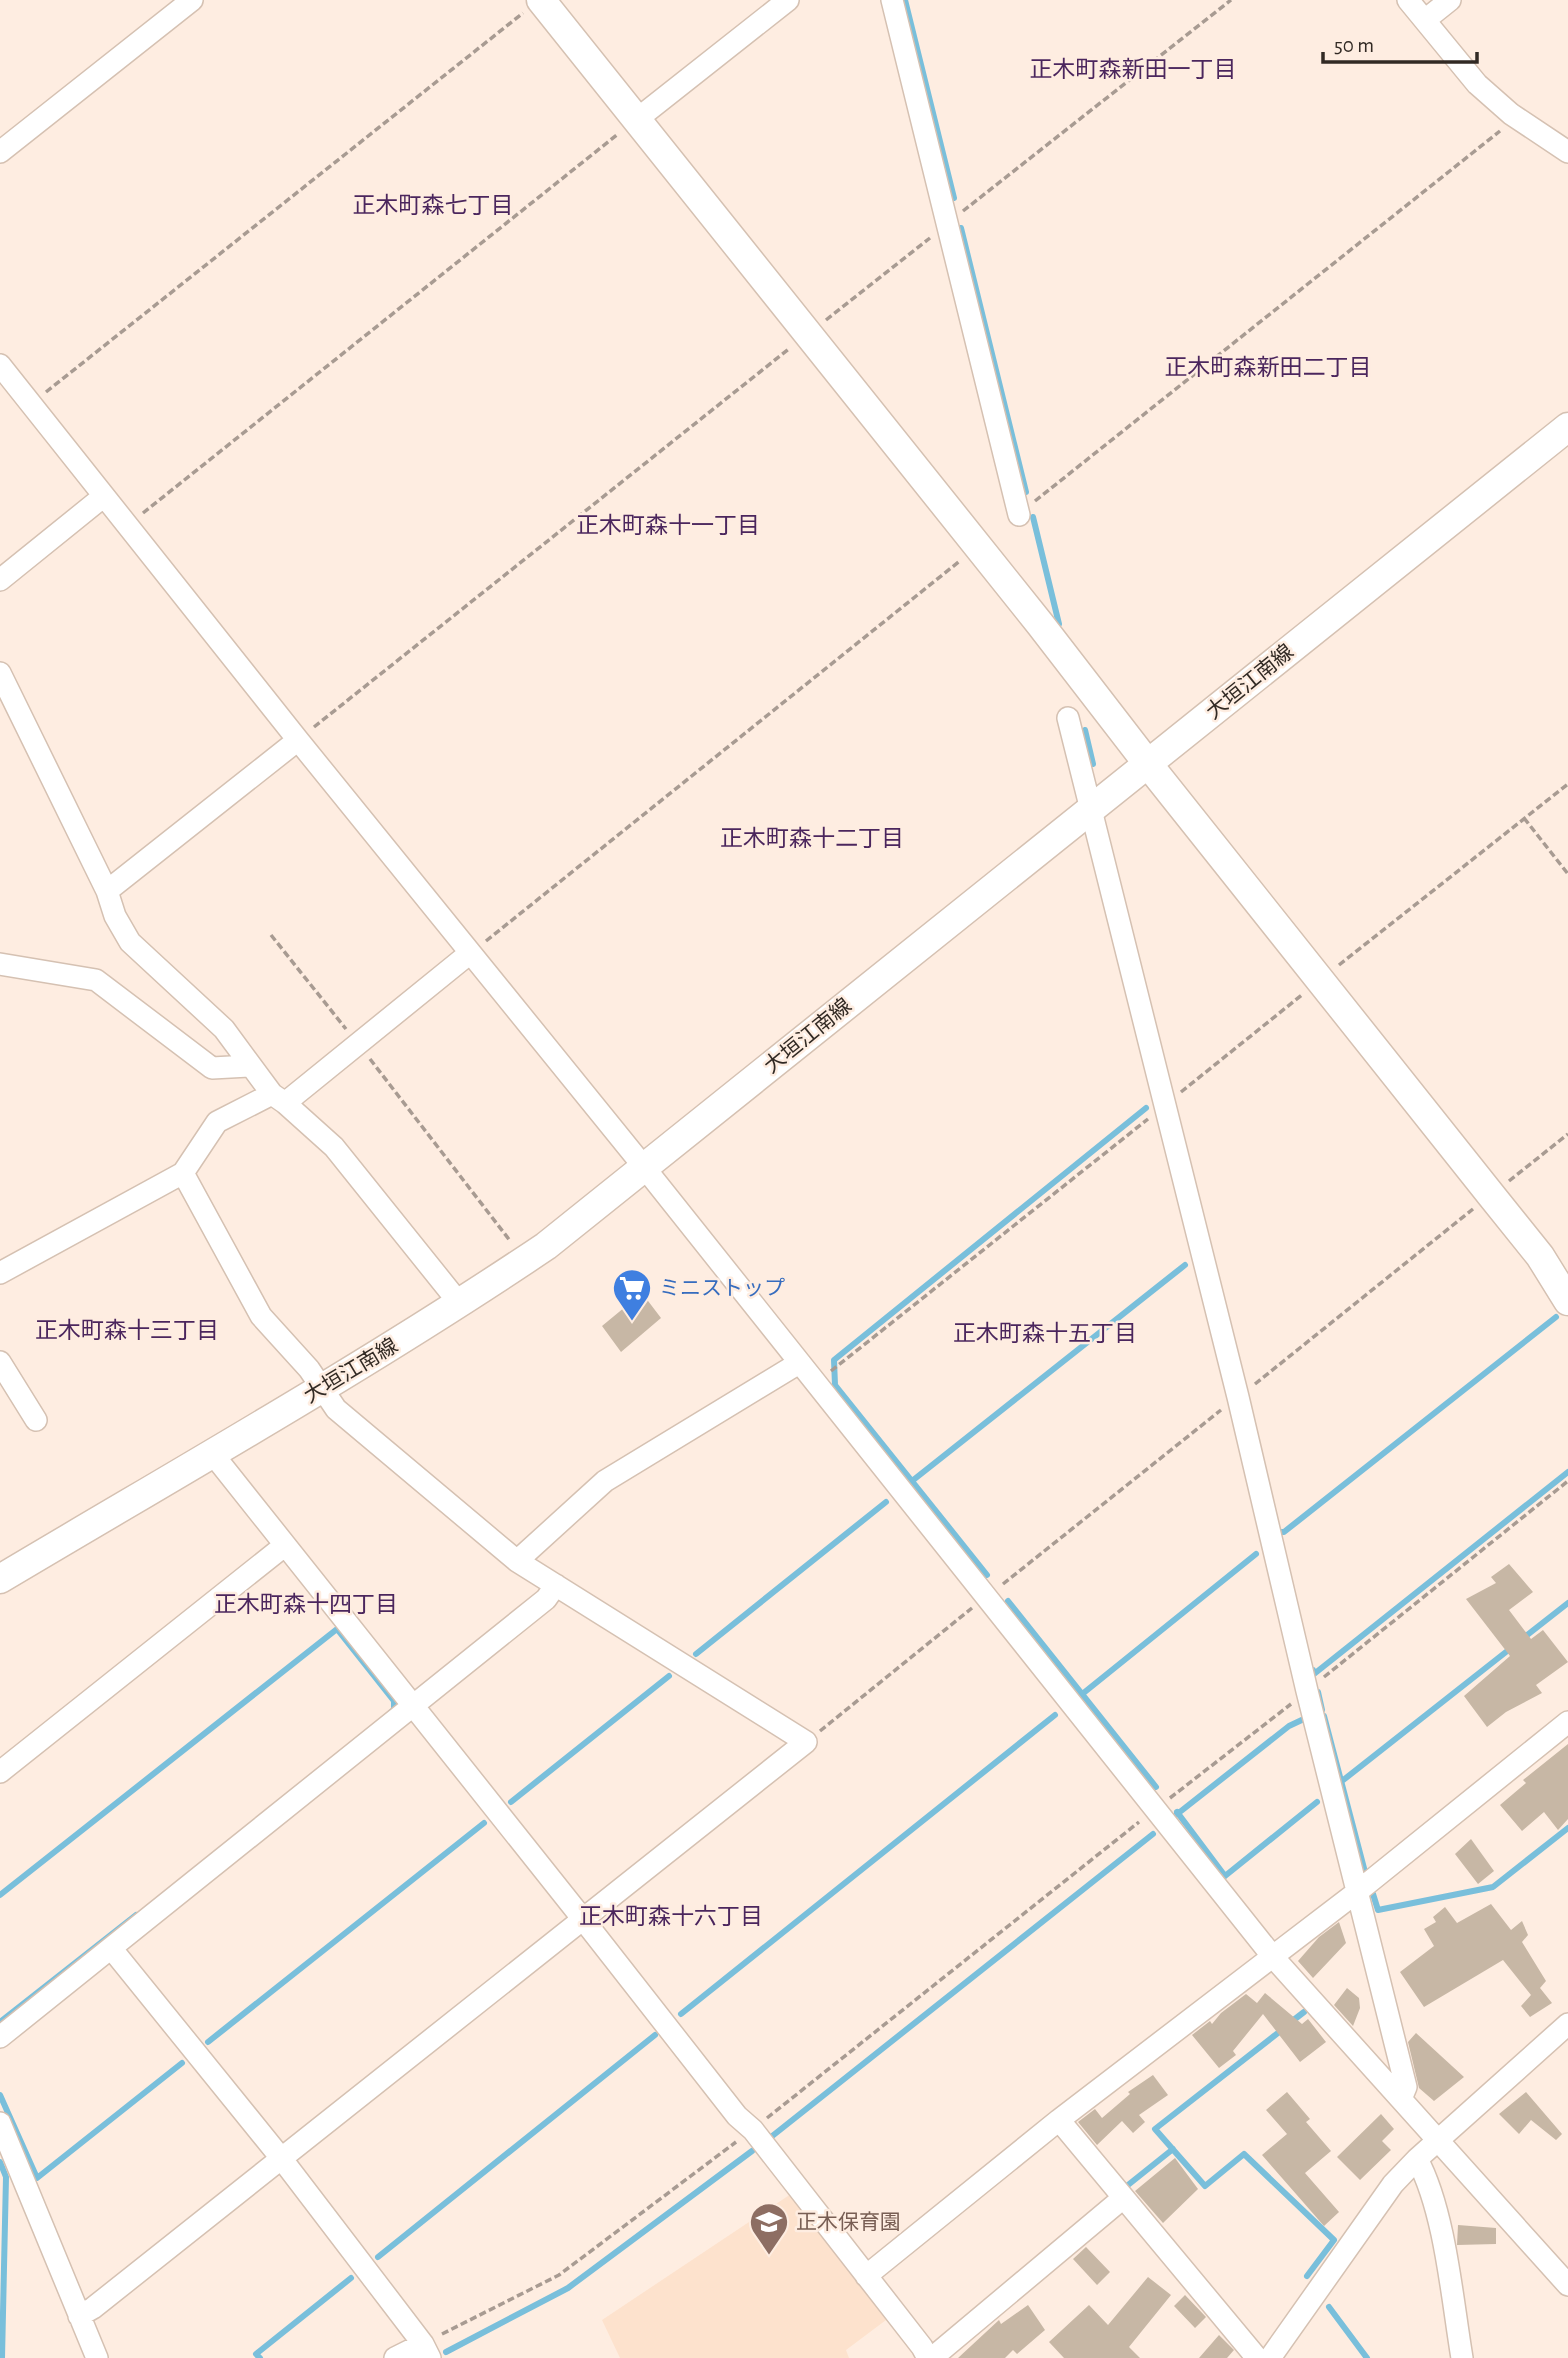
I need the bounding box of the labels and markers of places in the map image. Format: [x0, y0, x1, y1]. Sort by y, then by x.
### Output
supermarket icon: ミニストップ [611, 1267, 653, 1322]
place label: ミニストップ [659, 1277, 785, 1299]
school or university icon: 正木保育園 [748, 2201, 790, 2256]
place label: 正木保育園 [796, 2211, 901, 2233]

